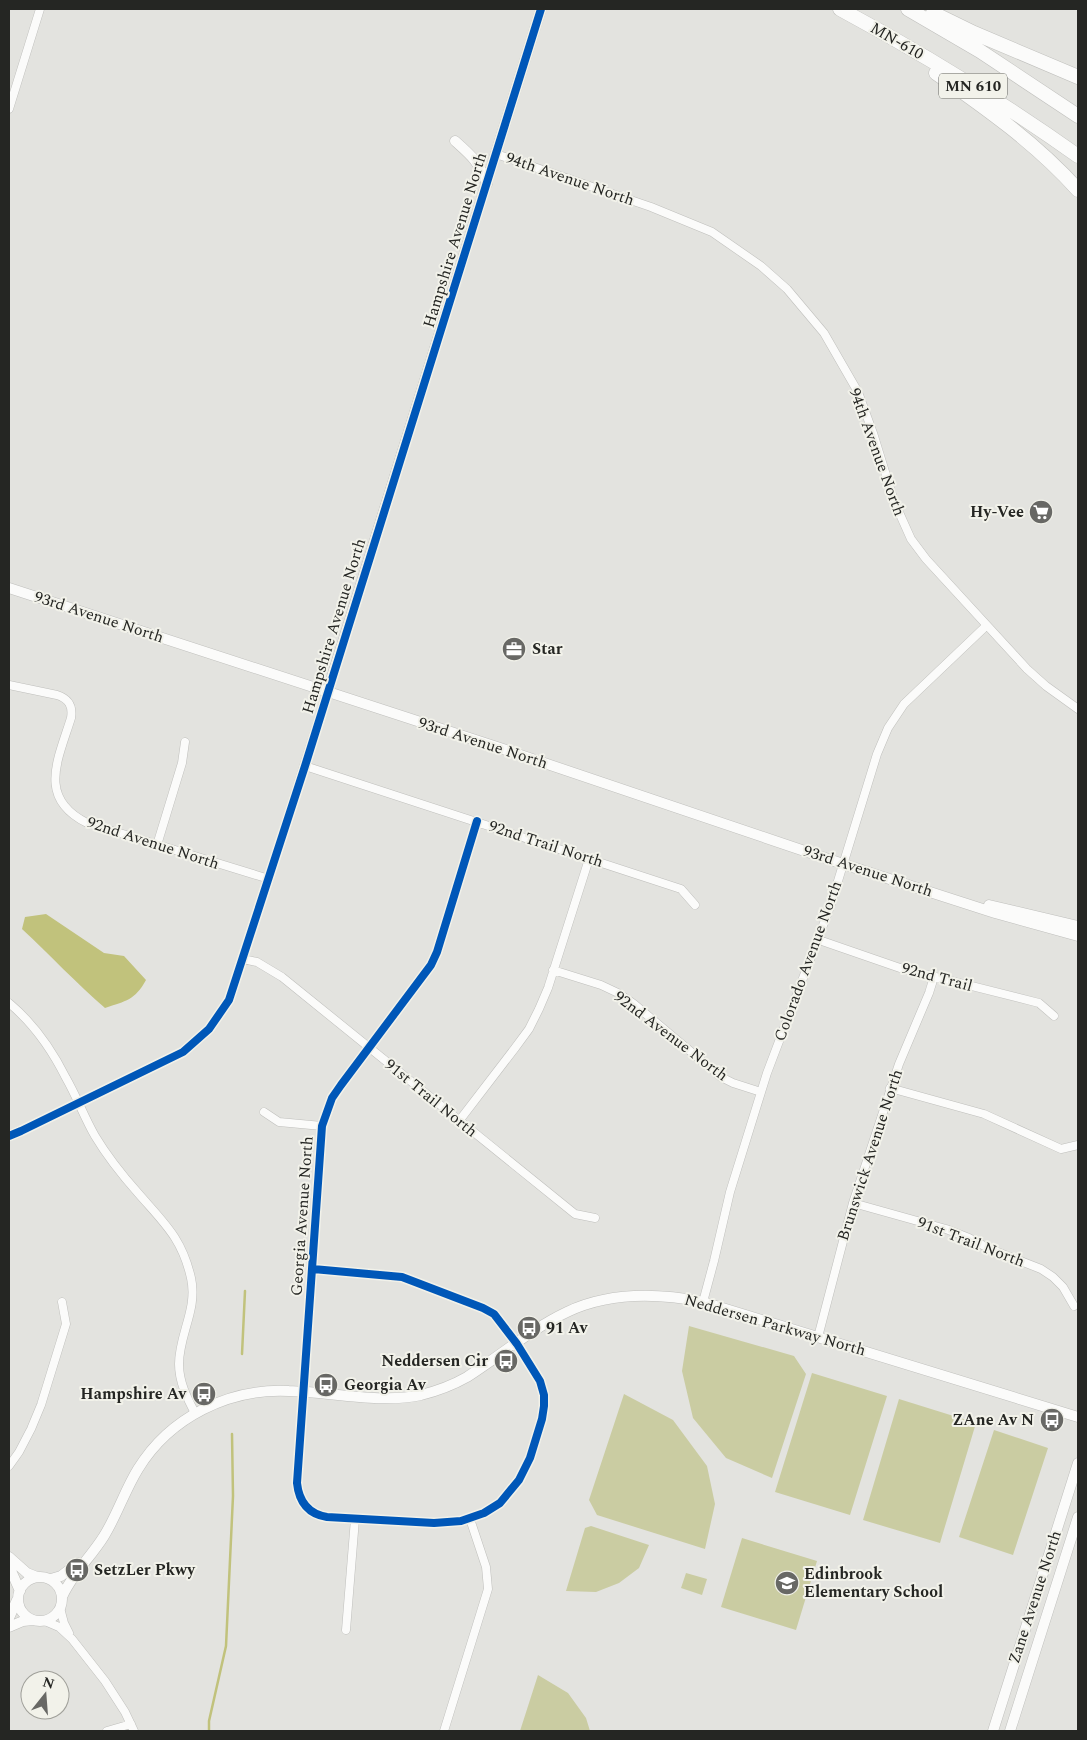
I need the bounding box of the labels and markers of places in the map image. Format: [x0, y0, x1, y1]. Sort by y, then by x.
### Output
supermarket icon: Hy-Vee [1028, 499, 1054, 525]
place label: Hy-Vee [970, 500, 1024, 524]
office icon: Star [501, 636, 527, 662]
place label: Star [532, 637, 563, 661]
bus stop icon: 91 Av [516, 1315, 542, 1341]
place label: 91 Av [546, 1316, 589, 1340]
bus stop icon: Neddersen Cir [493, 1348, 519, 1374]
place label: Neddersen Cir [381, 1349, 488, 1373]
bus stop icon: Georgia Av [313, 1372, 339, 1398]
place label: Georgia Av [344, 1373, 427, 1397]
bus stop icon: Hampshire Av [191, 1381, 217, 1407]
place label: Hampshire Av [80, 1382, 187, 1406]
bus stop icon: ZAne Av N [1039, 1407, 1065, 1433]
place label: ZAne Av N [952, 1408, 1034, 1432]
bus stop icon: SetzLer Pkwy [64, 1557, 90, 1583]
place label: SetzLer Pkwy [94, 1558, 196, 1582]
place label: Edinbrook Elementary School [804, 1562, 943, 1604]
school or university icon: Edinbrook Elementary School [774, 1570, 800, 1596]

